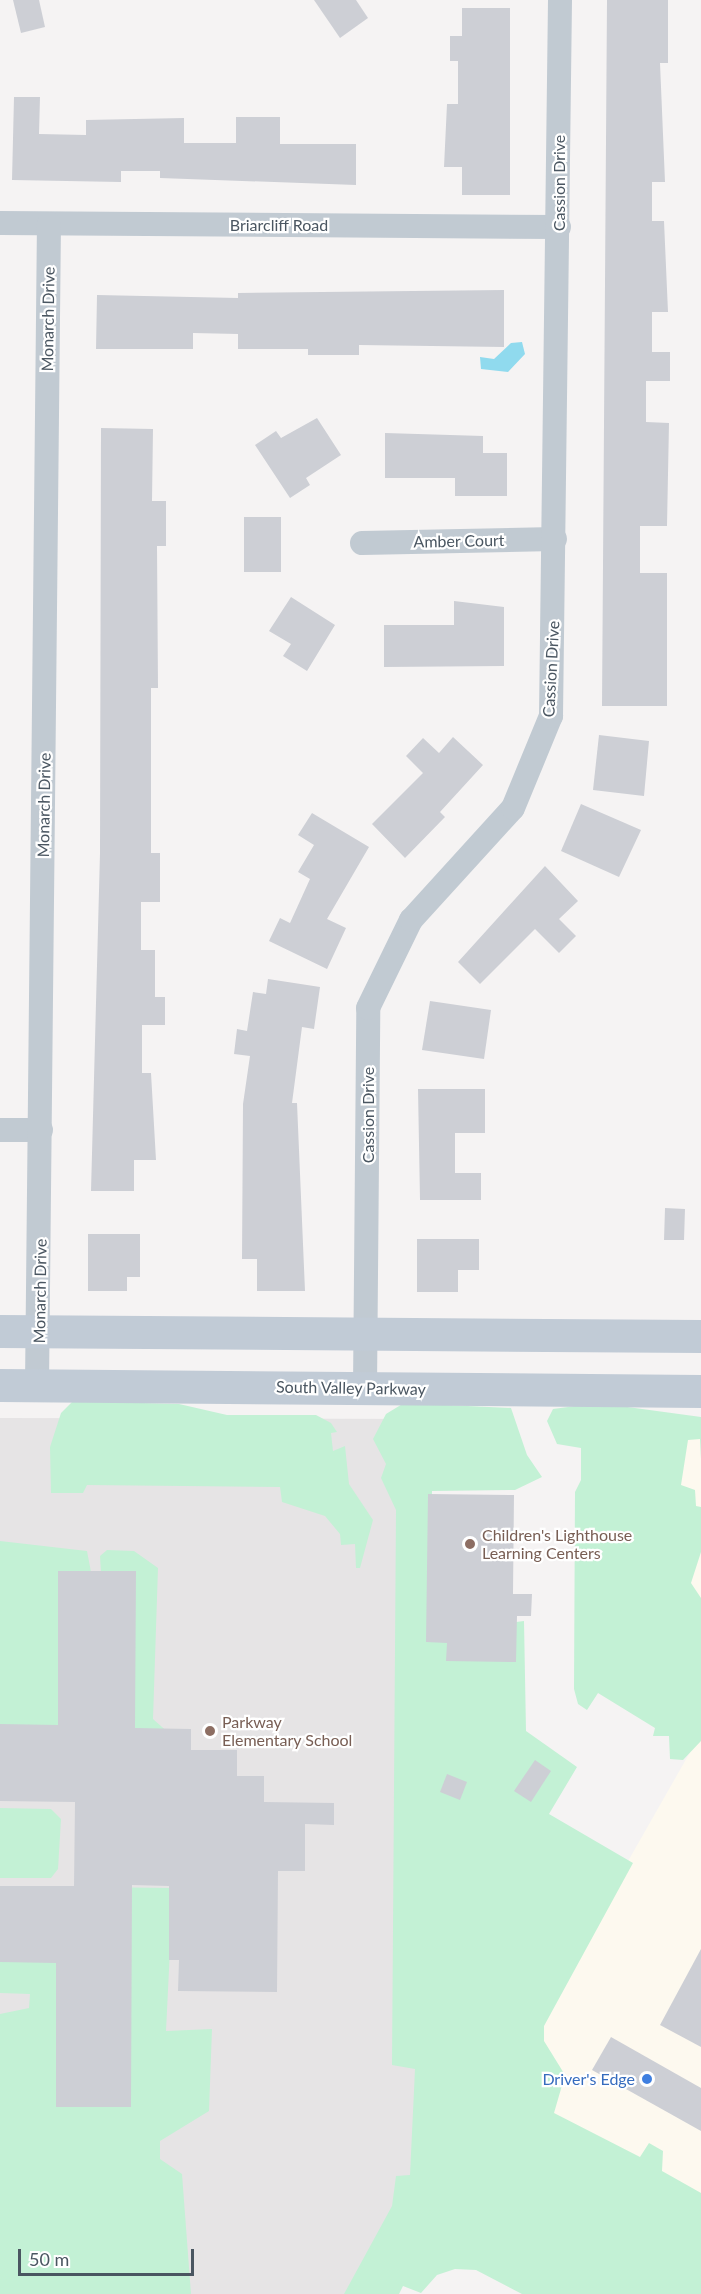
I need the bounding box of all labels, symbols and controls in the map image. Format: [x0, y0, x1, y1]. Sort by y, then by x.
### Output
street label: Cassion Drive [549, 135, 569, 231]
street label: Briarcliff Road [230, 215, 328, 235]
street label: Monarch Drive [37, 266, 59, 372]
street label: Amber Court [413, 531, 505, 551]
street label: Cassion Drive [539, 620, 563, 718]
street label: Monarch Drive [33, 752, 55, 858]
street label: Cassion Drive [358, 1067, 378, 1163]
street label: Monarch Drive [29, 1238, 51, 1344]
street label: South Valley Parkway [275, 1377, 427, 1399]
place label: Children's Lighthouse Learning Centers [482, 1525, 632, 1563]
marker: Children's Lighthouse Learning Centers [463, 1537, 477, 1551]
place label: Parkway Elementary School [222, 1712, 353, 1750]
marker: Parkway Elementary School [203, 1724, 217, 1738]
place label: Driver's Edge [542, 2069, 635, 2089]
marker: Driver's Edge [640, 2072, 654, 2086]
scale bar [21, 2237, 196, 2275]
text: 50 m [29, 2248, 69, 2270]

